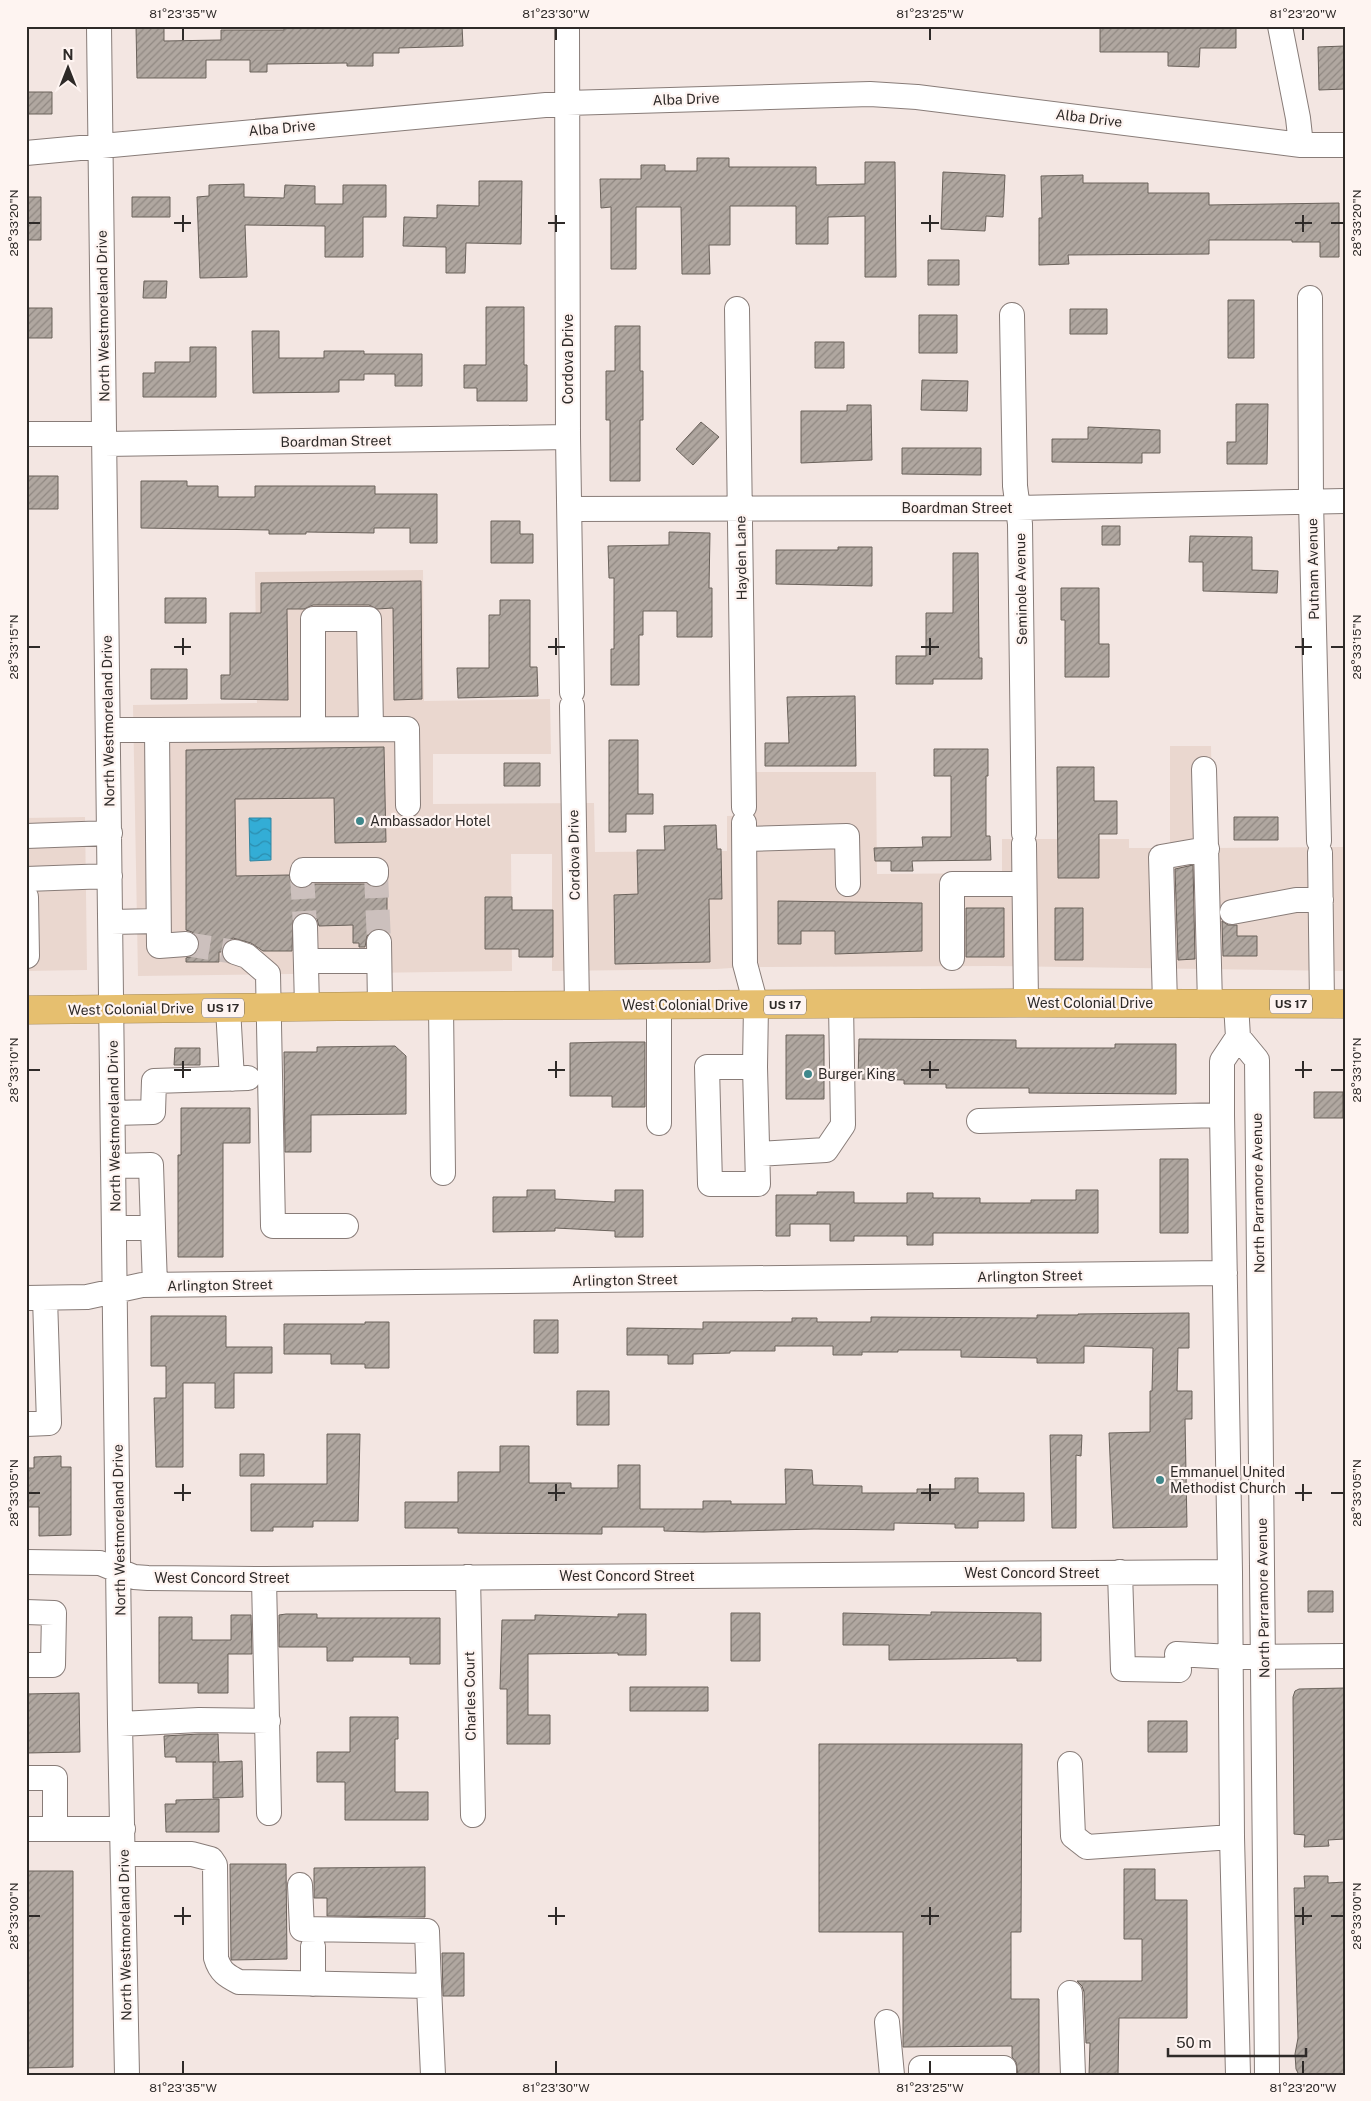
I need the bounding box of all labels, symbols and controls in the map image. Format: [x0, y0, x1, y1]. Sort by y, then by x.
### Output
text: 81°23'35"W [149, 7, 217, 21]
text: 81°23'30"W [522, 7, 590, 21]
text: 81°23'25"W [896, 7, 964, 21]
text: 81°23'20"W [1270, 7, 1337, 21]
north arrow [42, 42, 92, 92]
text: N [63, 47, 73, 63]
street label: Alba Drive [652, 90, 720, 108]
street label: Alba Drive [1055, 106, 1123, 130]
street label: Alba Drive [248, 117, 316, 139]
text: 28°33'20"N [7, 189, 21, 257]
text: 28°33'20"N [1350, 189, 1364, 257]
street label: North Westmoreland Drive [94, 230, 112, 402]
street label: Cordova Drive [560, 314, 576, 404]
street label: Boardman Street [280, 432, 392, 450]
street label: Boardman Street [901, 500, 1013, 516]
street label: Hayden Lane [732, 515, 750, 601]
street label: Putnam Avenue [1304, 518, 1322, 620]
street label: Seminole Avenue [1012, 533, 1030, 645]
text: 28°33'15"N [7, 614, 21, 680]
text: 28°33'15"N [1350, 614, 1364, 680]
street label: North Westmoreland Drive [99, 635, 117, 807]
street label: Cordova Drive [565, 810, 583, 900]
place label: Ambassador Hotel [370, 813, 491, 829]
marker: Ambassador Hotel [354, 815, 366, 827]
road number: US 17 [1270, 994, 1312, 1014]
street label: West Colonial Drive [1027, 995, 1153, 1011]
road number: US 17 [764, 996, 806, 1014]
street label: West Colonial Drive [622, 997, 748, 1013]
road number: US 17 [202, 998, 244, 1018]
street label: West Colonial Drive [68, 1000, 194, 1018]
text: 28°33'10"N [7, 1038, 21, 1102]
text: 28°33'10"N [1350, 1038, 1364, 1102]
street label: North Westmoreland Drive [105, 1040, 123, 1212]
place label: Burger King [818, 1066, 896, 1082]
marker: Burger King [802, 1068, 814, 1080]
street label: North Parramore Avenue [1249, 1113, 1267, 1273]
street label: Arlington Street [977, 1267, 1083, 1285]
street label: Arlington Street [572, 1271, 678, 1289]
street label: Arlington Street [167, 1276, 273, 1294]
street label: North Westmoreland Drive [110, 1444, 128, 1616]
text: 28°33'05"N [7, 1459, 21, 1527]
text: 28°33'05"N [1350, 1459, 1364, 1527]
place label: Emmanuel United Methodist Church [1170, 1464, 1286, 1496]
marker: Emmanuel United Methodist Church [1154, 1474, 1166, 1486]
street label: North Parramore Avenue [1254, 1518, 1272, 1678]
street label: West Concord Street [964, 1565, 1100, 1581]
street label: West Concord Street [559, 1568, 695, 1584]
street label: West Concord Street [154, 1570, 290, 1586]
street label: Charles Court [461, 1651, 479, 1741]
street label: North Westmoreland Drive [116, 1849, 134, 2021]
text: 28°33'00"N [7, 1882, 21, 1950]
text: 28°33'00"N [1350, 1882, 1364, 1950]
scale bar [1168, 2026, 1306, 2058]
text: 50 m [1176, 2034, 1211, 2051]
text: 81°23'35"W [149, 2081, 217, 2095]
text: 81°23'30"W [522, 2081, 590, 2095]
text: 81°23'25"W [896, 2081, 964, 2095]
text: 81°23'20"W [1270, 2081, 1337, 2095]

